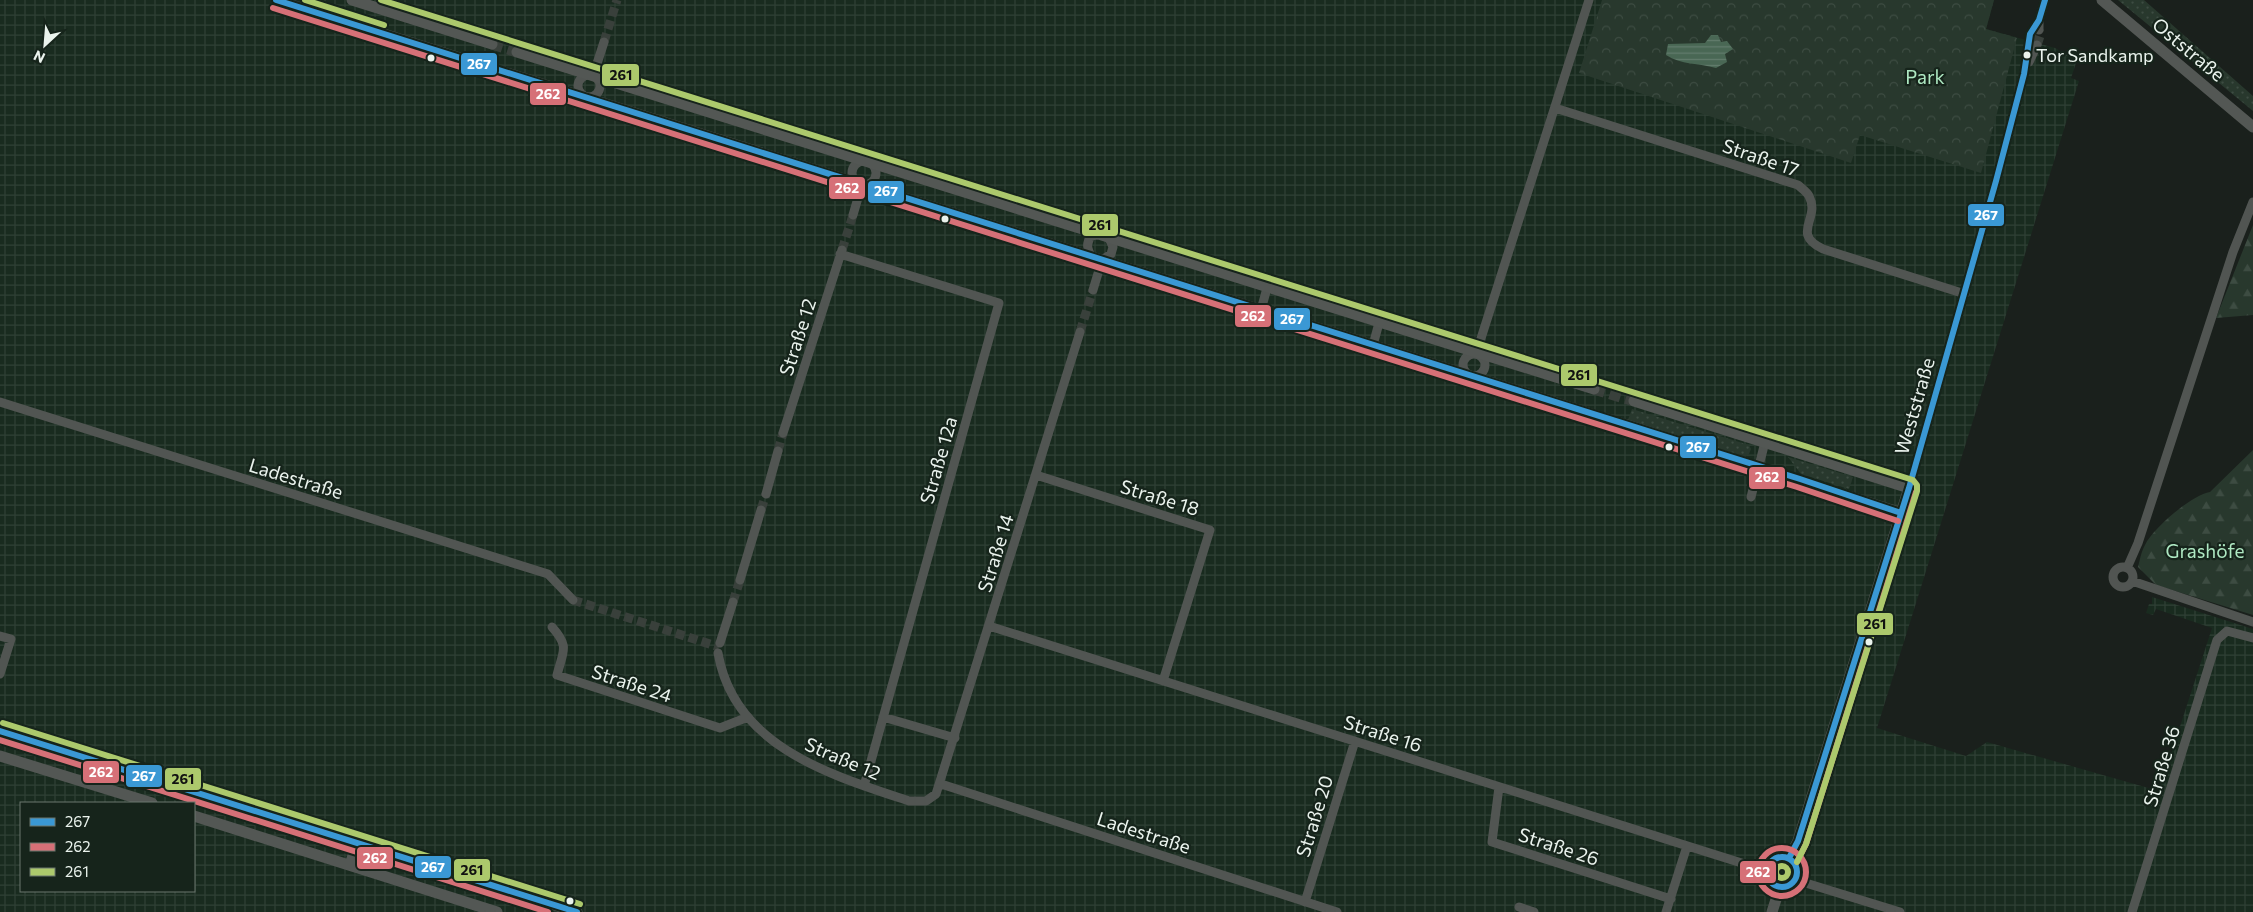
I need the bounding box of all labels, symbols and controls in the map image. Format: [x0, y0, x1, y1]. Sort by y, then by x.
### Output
street label: Oststraße [2148, 12, 2230, 86]
north arrow [20, 20, 70, 70]
place label: Tor Sandkamp [2036, 44, 2154, 66]
text: N [31, 47, 48, 67]
marker: Tor Sandkamp [2022, 50, 2032, 60]
line badge: 267 [460, 52, 498, 76]
unlabelled marker [426, 53, 436, 63]
text: 267 [467, 55, 491, 72]
line badge: 261 [601, 63, 640, 87]
park label: Park [1905, 65, 1945, 88]
text: 261 [610, 66, 632, 83]
line badge: 262 [529, 82, 567, 106]
text: 262 [536, 85, 560, 102]
street label: Straße 17 [1720, 133, 1802, 181]
line badge: 262 [828, 176, 866, 200]
text: 262 [835, 179, 859, 196]
line badge: 267 [867, 180, 905, 204]
text: 267 [874, 182, 898, 199]
line badge: 267 [1967, 203, 2005, 227]
text: 267 [1974, 206, 1998, 223]
line badge: 261 [1081, 213, 1119, 237]
unlabelled marker [940, 214, 950, 224]
text: 261 [1089, 216, 1111, 233]
street label: Straße 12 [774, 295, 820, 379]
line badge: 262 [1234, 304, 1272, 328]
text: 262 [1241, 307, 1265, 324]
line badge: 267 [1273, 307, 1311, 331]
text: 267 [1280, 310, 1304, 327]
street label: Weststraße [1889, 355, 1939, 457]
line badge: 261 [1560, 363, 1598, 387]
text: 261 [1568, 366, 1590, 383]
street label: Straße 12a [915, 414, 961, 506]
line badge: 267 [1679, 435, 1717, 459]
text: 267 [1686, 438, 1710, 455]
unlabelled marker [1664, 442, 1674, 452]
street label: Ladestraße [246, 453, 346, 503]
line badge: 262 [1748, 466, 1786, 490]
text: 262 [1755, 468, 1779, 485]
street label: Straße 18 [1118, 474, 1202, 520]
street label: Straße 14 [972, 511, 1018, 595]
park label: Grashöfe [2165, 539, 2245, 562]
line badge: 261 [1856, 612, 1894, 636]
text: 261 [1864, 615, 1886, 632]
unlabelled marker [1864, 637, 1874, 647]
street label: Straße 24 [589, 659, 675, 707]
street label: Straße 16 [1341, 710, 1425, 756]
street label: Straße 36 [2138, 723, 2184, 809]
street label: Straße 12 [802, 732, 884, 784]
line badge: 262 [82, 760, 120, 784]
text: 262 [89, 763, 113, 780]
line badge: 267 [125, 764, 163, 788]
text: 267 [132, 767, 156, 784]
line badge: 261 [164, 767, 202, 791]
text: 261 [172, 770, 194, 787]
street label: Straße 20 [1291, 772, 1337, 860]
legend [20, 802, 195, 892]
street label: Ladestraße [1094, 806, 1194, 858]
text: 267 [65, 812, 90, 830]
street label: Straße 26 [1516, 822, 1602, 870]
text: 262 [65, 837, 91, 855]
line badge: 262 [356, 846, 394, 870]
text: 262 [363, 849, 387, 866]
line badge: 267 [414, 855, 452, 879]
text: 267 [421, 858, 445, 875]
line badge: 261 [453, 858, 491, 882]
line badge: 262 [1739, 860, 1777, 884]
text: 261 [461, 861, 483, 878]
text: 261 [65, 862, 89, 880]
text: 262 [1746, 863, 1770, 880]
unlabelled marker [565, 896, 575, 906]

